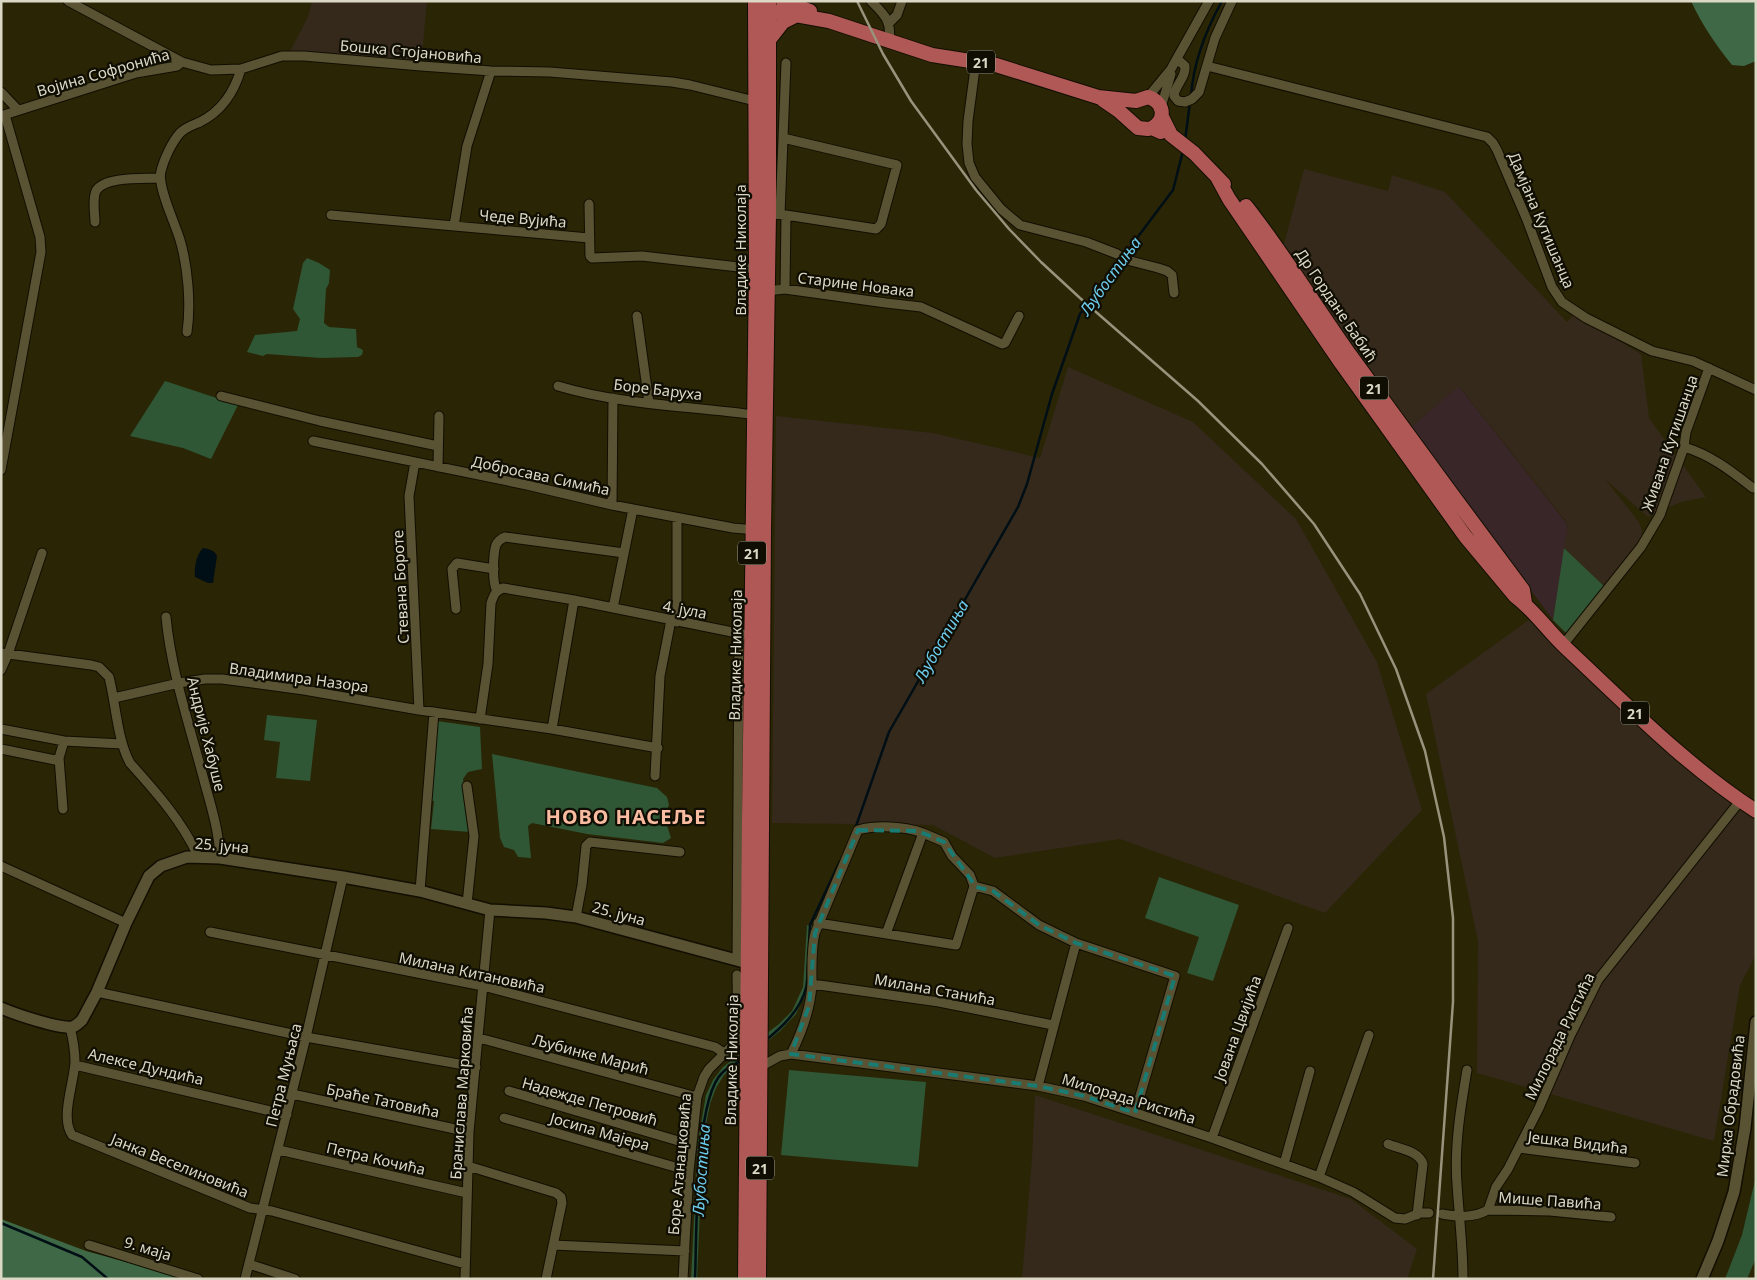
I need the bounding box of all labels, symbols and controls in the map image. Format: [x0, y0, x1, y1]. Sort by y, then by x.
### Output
street label: Бошка Стојановића [339, 35, 483, 67]
street label: Војина Софронића [34, 44, 172, 100]
road number: 21 [967, 51, 995, 74]
street label: Дамјана Кутишанца [1504, 149, 1580, 291]
street label: Владике Николаја [730, 184, 750, 316]
street label: Чеде Вујића [478, 204, 568, 232]
water label: Љубостиња [1073, 232, 1146, 321]
street label: Др Гордане Бабић [1292, 244, 1382, 366]
street label: Старине Новака [796, 267, 916, 301]
street label: Живана Кутишанца [1636, 372, 1702, 514]
street label: Боре Баруха [613, 374, 703, 404]
road number: 21 [1360, 376, 1388, 399]
street label: Добросава Симића [470, 451, 612, 499]
street label: Стевана Бороте [387, 530, 413, 644]
road number: 21 [738, 542, 766, 564]
street label: Владике Николаја [724, 589, 746, 721]
street label: 4. јула [661, 595, 709, 623]
water label: Љубостиња [908, 596, 974, 687]
street label: Владимира Назора [228, 657, 370, 697]
street label: Андрије Хабуше [183, 675, 231, 793]
road number: 21 [1621, 701, 1649, 724]
district label: НОВО НАСЕЉЕ [546, 803, 706, 830]
street label: 25. јуна [194, 833, 250, 857]
street label: 25. јуна [590, 896, 648, 930]
street label: Милана Китановића [397, 947, 547, 997]
street label: Милана Станића [873, 969, 997, 1009]
street label: Милорада Ристића [1520, 969, 1598, 1103]
street label: Јована Цвијића [1208, 972, 1265, 1085]
street label: Владике Николаја [720, 994, 742, 1126]
street label: Бранислава Марковића [445, 1006, 477, 1180]
street label: Петра Муњаса [260, 1021, 306, 1129]
street label: Љубинке Марић [531, 1029, 651, 1079]
street label: Мирка Обрадовића [1711, 1034, 1749, 1178]
street label: Алексе Дундића [86, 1043, 206, 1089]
street label: Милорада Ристића [1060, 1068, 1198, 1128]
street label: Надежде Петровић [520, 1072, 660, 1130]
street label: Браће Татовића [325, 1078, 441, 1122]
street label: Боре Атанацковића [663, 1092, 695, 1236]
street label: Јосипа Мајера [546, 1107, 652, 1155]
water label: Љубостиња [687, 1123, 715, 1218]
street label: Јешка Видића [1525, 1126, 1629, 1158]
street label: Јанка Веселиновића [106, 1128, 252, 1202]
street label: Петра Кочића [325, 1137, 427, 1179]
road number: 21 [746, 1156, 774, 1180]
street label: Мише Павића [1498, 1186, 1602, 1214]
street label: 9. маја [122, 1231, 174, 1265]

